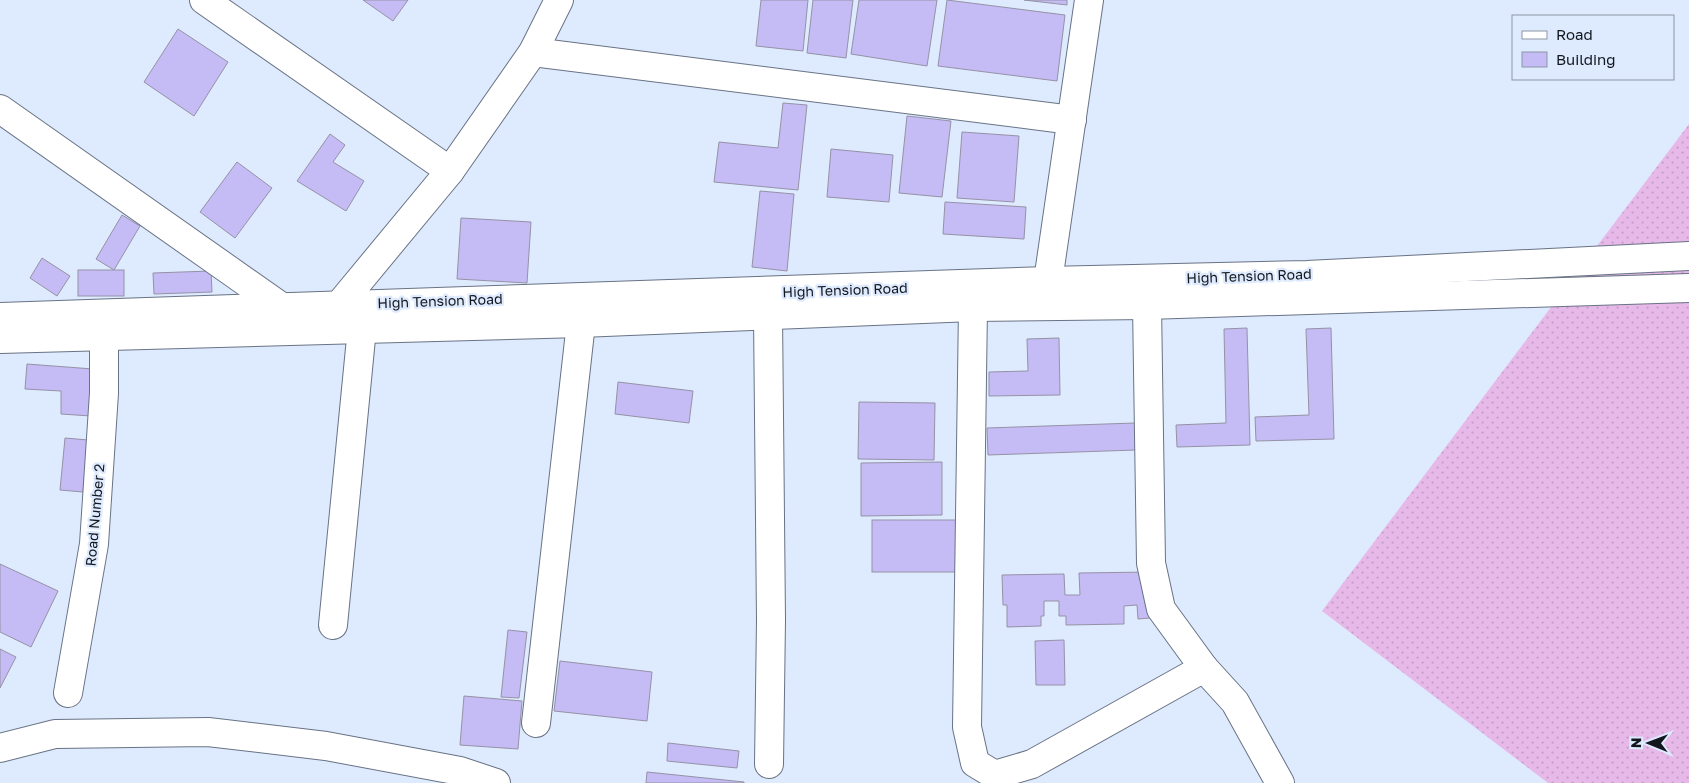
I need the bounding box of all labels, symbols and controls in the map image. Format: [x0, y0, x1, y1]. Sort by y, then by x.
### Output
legend [1512, 15, 1674, 80]
text: Road [1556, 25, 1593, 43]
text: Building [1556, 50, 1616, 68]
street label: High Tension Road [1186, 265, 1312, 286]
street label: High Tension Road [782, 279, 908, 300]
street label: High Tension Road [377, 290, 503, 311]
street label: Road Number 2 [82, 463, 107, 567]
north arrow [1624, 718, 1674, 768]
text: N [1627, 737, 1644, 748]

